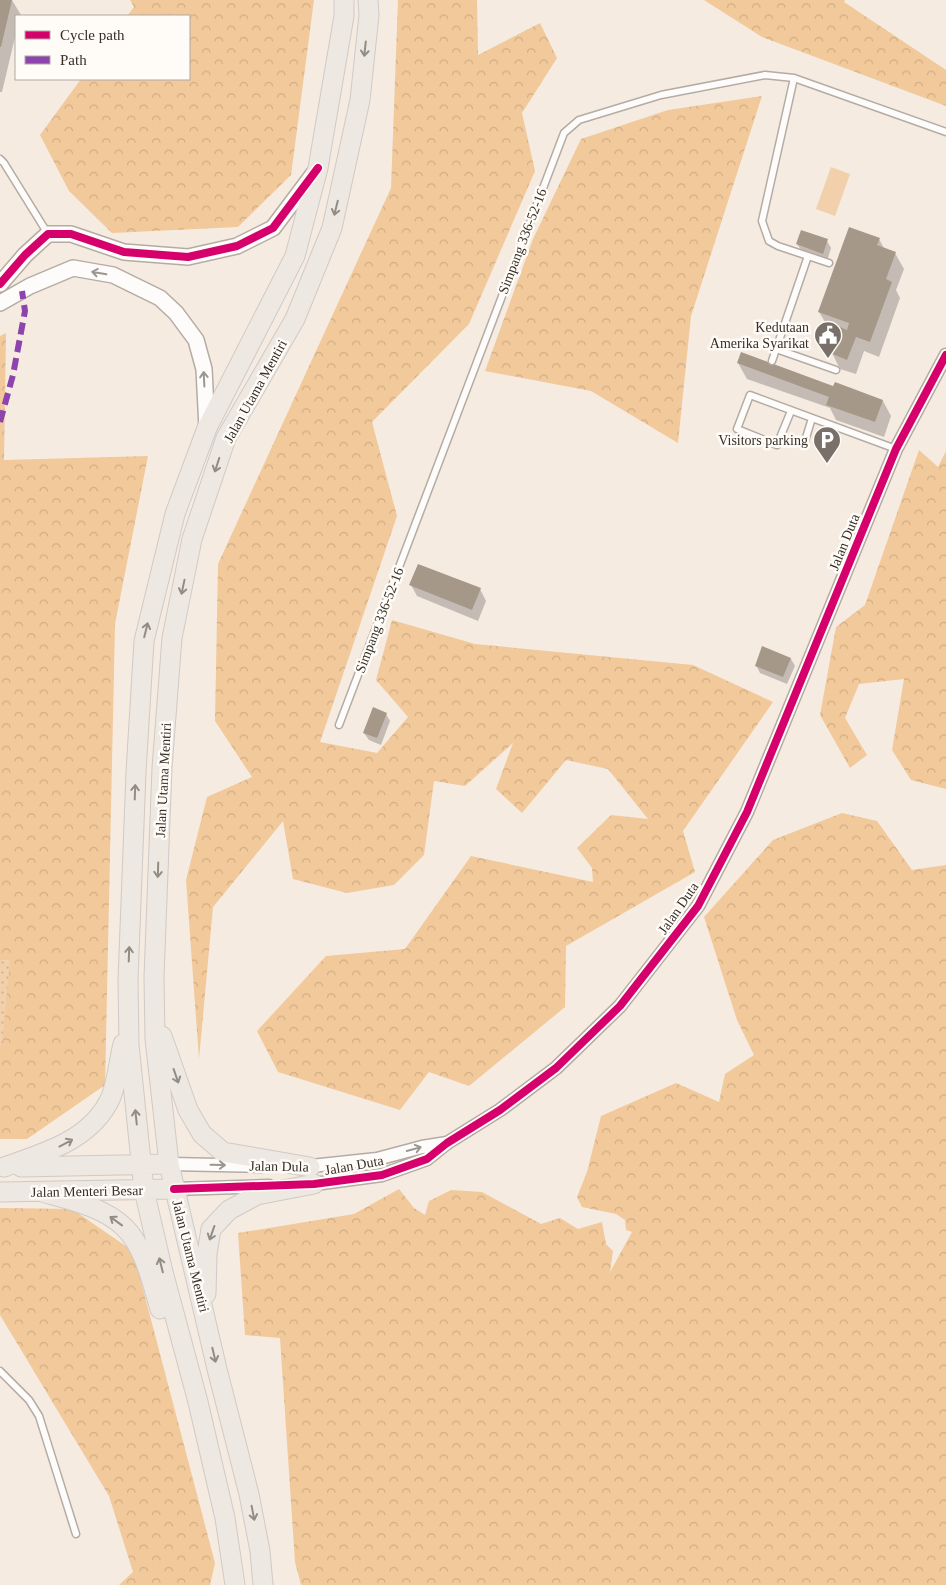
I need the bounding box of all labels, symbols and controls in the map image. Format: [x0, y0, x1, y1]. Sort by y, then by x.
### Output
legend [15, 15, 190, 80]
text: Cycle path [60, 27, 125, 43]
one-way arrow [361, 40, 370, 56]
text: Path [60, 52, 87, 68]
street label: Simpang 336-52-16 [495, 186, 549, 296]
one-way arrow [331, 200, 340, 216]
one-way arrow [91, 267, 107, 277]
place label: Kedutaan Amerika Syarikat [710, 320, 809, 351]
public building icon: Kedutaan Amerika Syarikat [813, 320, 843, 359]
street label: Jalan Utama Mentiri [221, 337, 290, 445]
one-way arrow [200, 371, 209, 387]
parking icon: Visitors parking [812, 425, 842, 464]
place label: Visitors parking [718, 433, 808, 448]
one-way arrow [212, 457, 221, 473]
street label: Jalan Duta [826, 511, 863, 573]
street label: Simpang 336-52-16 [352, 565, 406, 675]
one-way arrow [177, 578, 187, 594]
one-way arrow [142, 623, 151, 639]
street label: Jalan Utama Mentiri [153, 722, 174, 838]
one-way arrow [130, 784, 140, 800]
one-way arrow [154, 862, 163, 878]
street label: Jalan Duta [655, 879, 702, 937]
one-way arrow [124, 947, 133, 963]
one-way arrow [172, 1068, 181, 1084]
one-way arrow [131, 1109, 141, 1125]
one-way arrow [58, 1138, 73, 1148]
one-way arrow [405, 1144, 421, 1153]
street label: Jalan Duta [323, 1153, 385, 1178]
street label: Jalan Dula [249, 1158, 310, 1175]
one-way arrow [210, 1160, 226, 1170]
street label: Jalan Menteri Besar [31, 1183, 143, 1200]
street label: Jalan Utama Mentiri [169, 1198, 212, 1314]
one-way arrow [110, 1216, 123, 1227]
one-way arrow [207, 1225, 216, 1240]
one-way arrow [156, 1257, 165, 1273]
one-way arrow [210, 1347, 219, 1363]
one-way arrow [248, 1505, 258, 1521]

